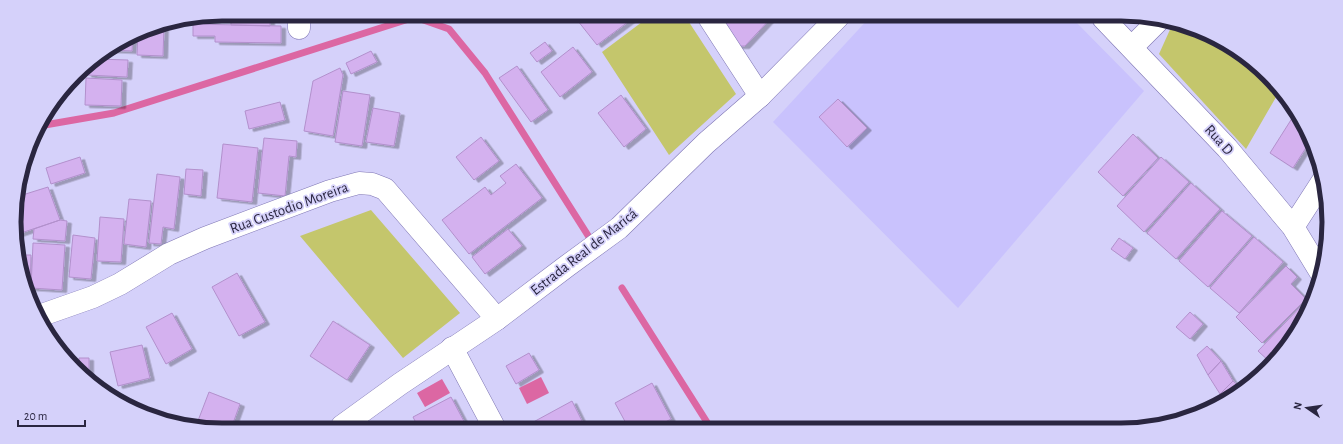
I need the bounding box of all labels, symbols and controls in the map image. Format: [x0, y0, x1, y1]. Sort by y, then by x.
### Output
street label: Rua D [1202, 122, 1236, 158]
street label: Rua Custodio Moreira [228, 180, 350, 236]
street label: Estrada Real de Maricá [528, 206, 640, 298]
north arrow [1287, 388, 1327, 428]
text: N [1292, 401, 1304, 411]
scale bar [18, 402, 85, 428]
text: 20 m [24, 410, 47, 422]

